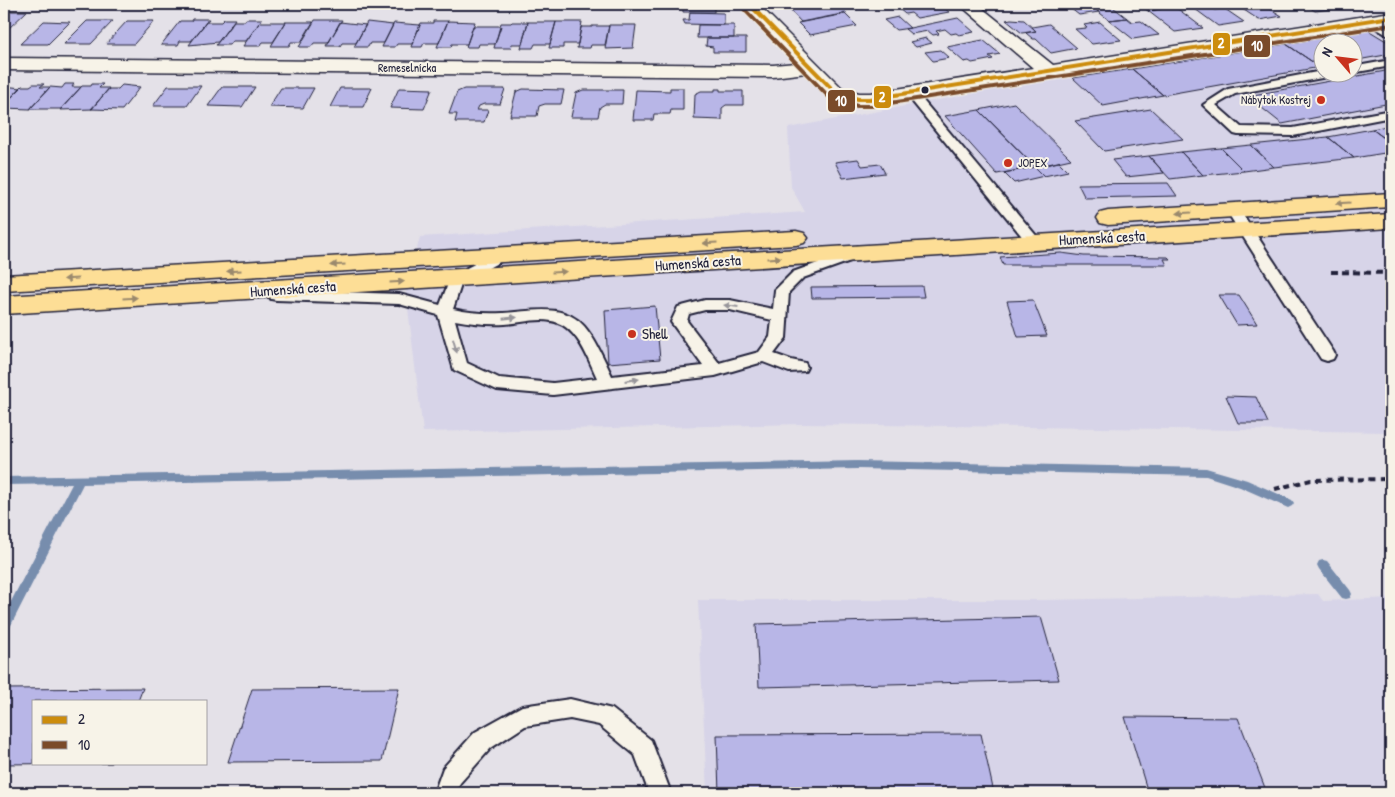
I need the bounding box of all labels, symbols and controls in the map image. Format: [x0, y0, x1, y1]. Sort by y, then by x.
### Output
line badge: 2 [1212, 32, 1231, 56]
north arrow [1312, 32, 1362, 82]
text: 2 [1218, 33, 1225, 52]
line badge: 10 [1243, 34, 1271, 58]
text: 10 [1251, 36, 1263, 55]
text: N [1316, 43, 1336, 59]
street label: Remeselnícka [378, 59, 436, 76]
line badge: 2 [873, 85, 892, 109]
unlabelled marker [920, 85, 930, 95]
text: 2 [879, 87, 886, 106]
line badge: 10 [827, 89, 856, 113]
text: 10 [835, 91, 847, 110]
place label: Nábytok Kostrej [1241, 91, 1311, 108]
marker: Nábytok Kostrej [1315, 94, 1327, 106]
place label: JOPEX [1018, 154, 1047, 171]
marker: JOPEX [1002, 157, 1014, 169]
one-way arrow [1334, 199, 1350, 207]
one-way arrow [1176, 210, 1192, 218]
street label: Humenská cesta [1059, 225, 1146, 250]
one-way arrow [702, 240, 718, 248]
street label: Humenská cesta [654, 249, 742, 276]
one-way arrow [766, 254, 782, 262]
one-way arrow [330, 262, 346, 270]
one-way arrow [225, 267, 241, 275]
one-way arrow [551, 268, 567, 276]
street label: Humenská cesta [249, 275, 337, 302]
one-way arrow [63, 276, 79, 284]
one-way arrow [389, 278, 405, 286]
one-way arrow [122, 294, 138, 302]
one-way arrow [723, 302, 739, 310]
one-way arrow [503, 314, 519, 322]
place label: Shell [642, 323, 668, 344]
marker: Shell [626, 328, 638, 340]
one-way arrow [451, 339, 459, 354]
one-way arrow [625, 376, 641, 384]
legend [32, 700, 208, 764]
text: 2 [78, 708, 85, 729]
text: 10 [78, 734, 90, 755]

